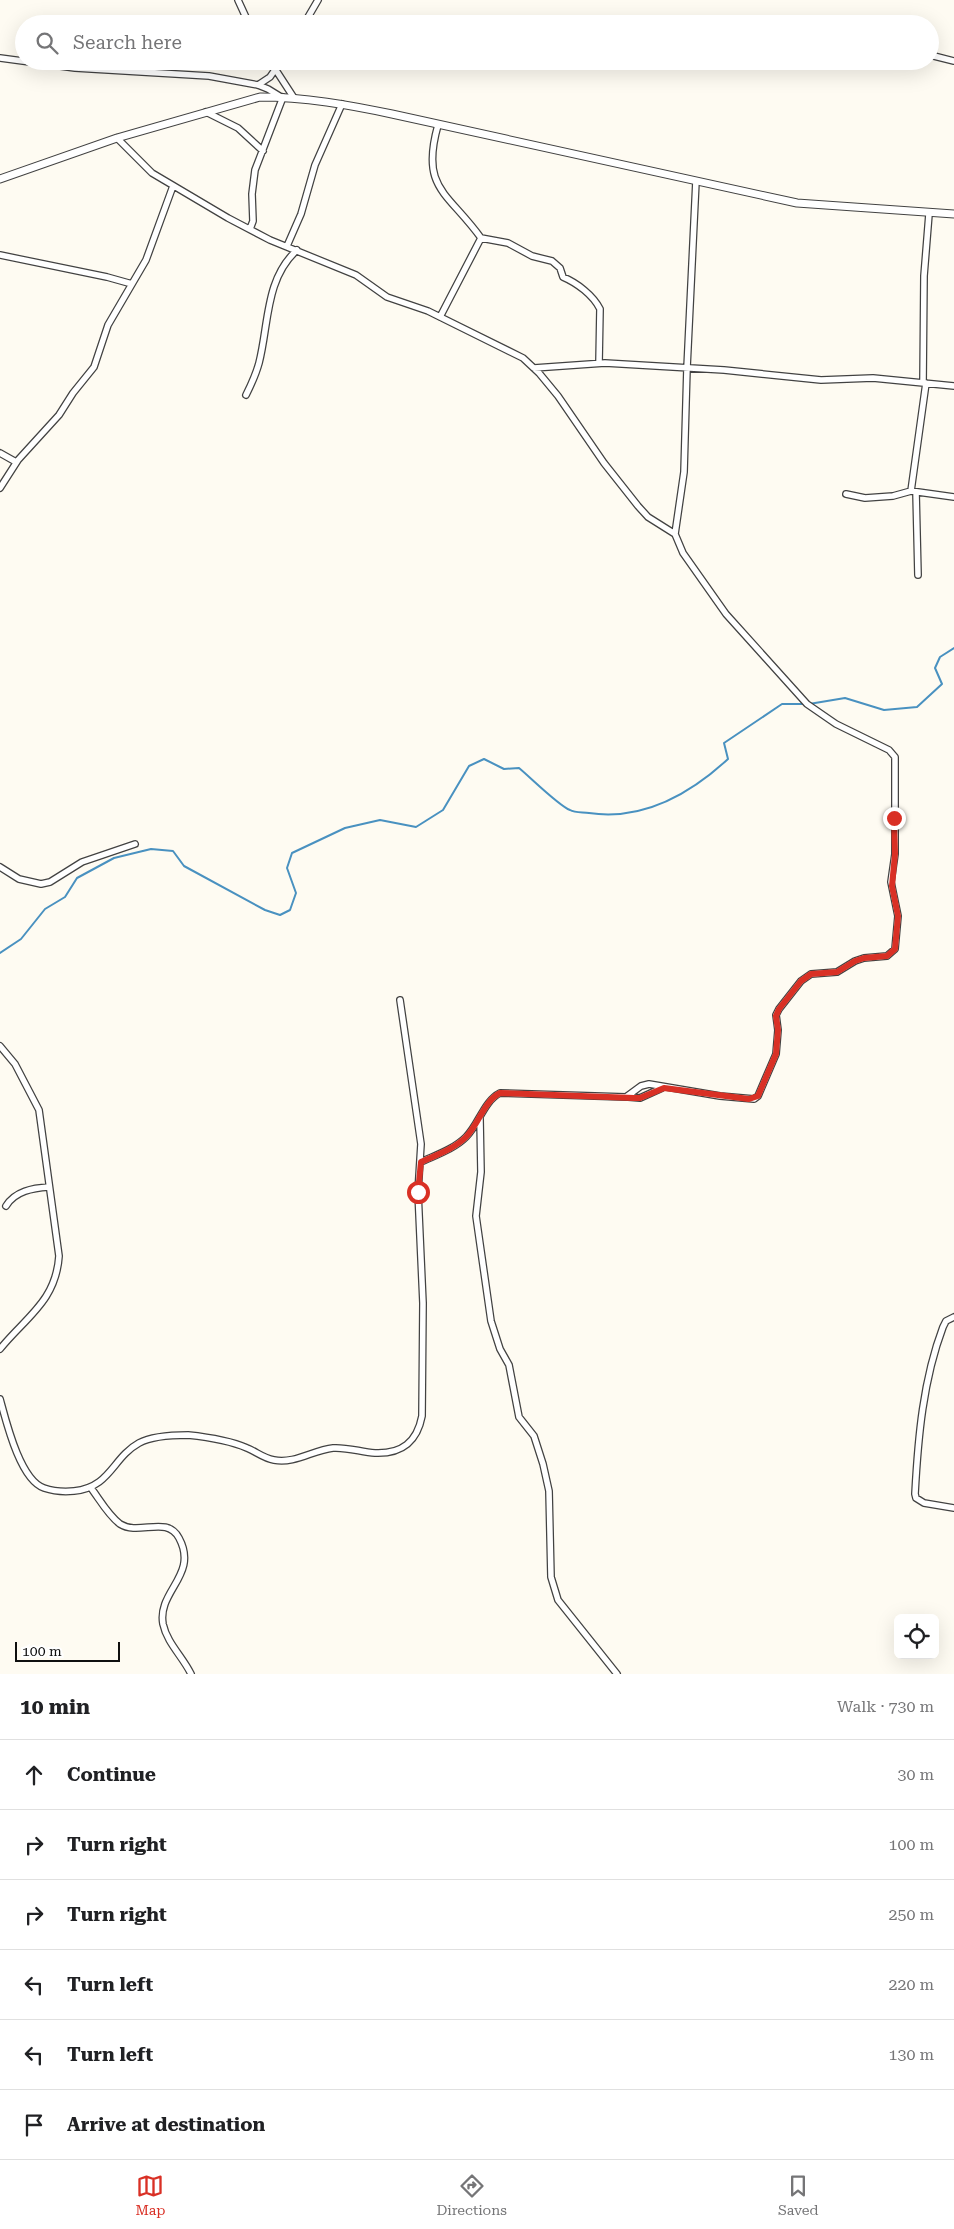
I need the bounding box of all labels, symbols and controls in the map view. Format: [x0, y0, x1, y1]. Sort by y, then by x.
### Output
search box [15, 15, 939, 70]
icon: search [33, 29, 61, 57]
text: Search here [73, 31, 182, 54]
route end [883, 807, 906, 830]
route start [407, 1181, 430, 1204]
map controls [894, 1614, 939, 1659]
button: locate [894, 1614, 939, 1659]
scale bar [15, 1639, 120, 1662]
text: 100 m [22, 1643, 62, 1659]
text: 10 min [20, 1695, 90, 1719]
text: Walk · 730 m [837, 1697, 934, 1716]
icon: ahead [20, 1761, 48, 1789]
text: Continue [67, 1763, 156, 1786]
text: 30 m [897, 1765, 934, 1784]
icon: right [20, 1831, 48, 1859]
text: Turn right [67, 1833, 167, 1856]
text: 100 m [888, 1835, 934, 1854]
icon: right [20, 1901, 48, 1929]
text: Turn right [67, 1903, 167, 1926]
text: 250 m [888, 1905, 934, 1924]
icon: left [20, 1971, 48, 1999]
text: Turn left [67, 1973, 153, 1996]
text: 220 m [888, 1975, 934, 1994]
icon: left [20, 2041, 48, 2069]
text: Turn left [67, 2043, 153, 2066]
text: 130 m [888, 2045, 934, 2064]
icon: arrive [20, 2111, 48, 2139]
text: Arrive at destination [67, 2113, 265, 2136]
tab: Map [136, 2172, 165, 2218]
tab: Directions [436, 2172, 507, 2218]
tab: Saved [778, 2172, 819, 2218]

